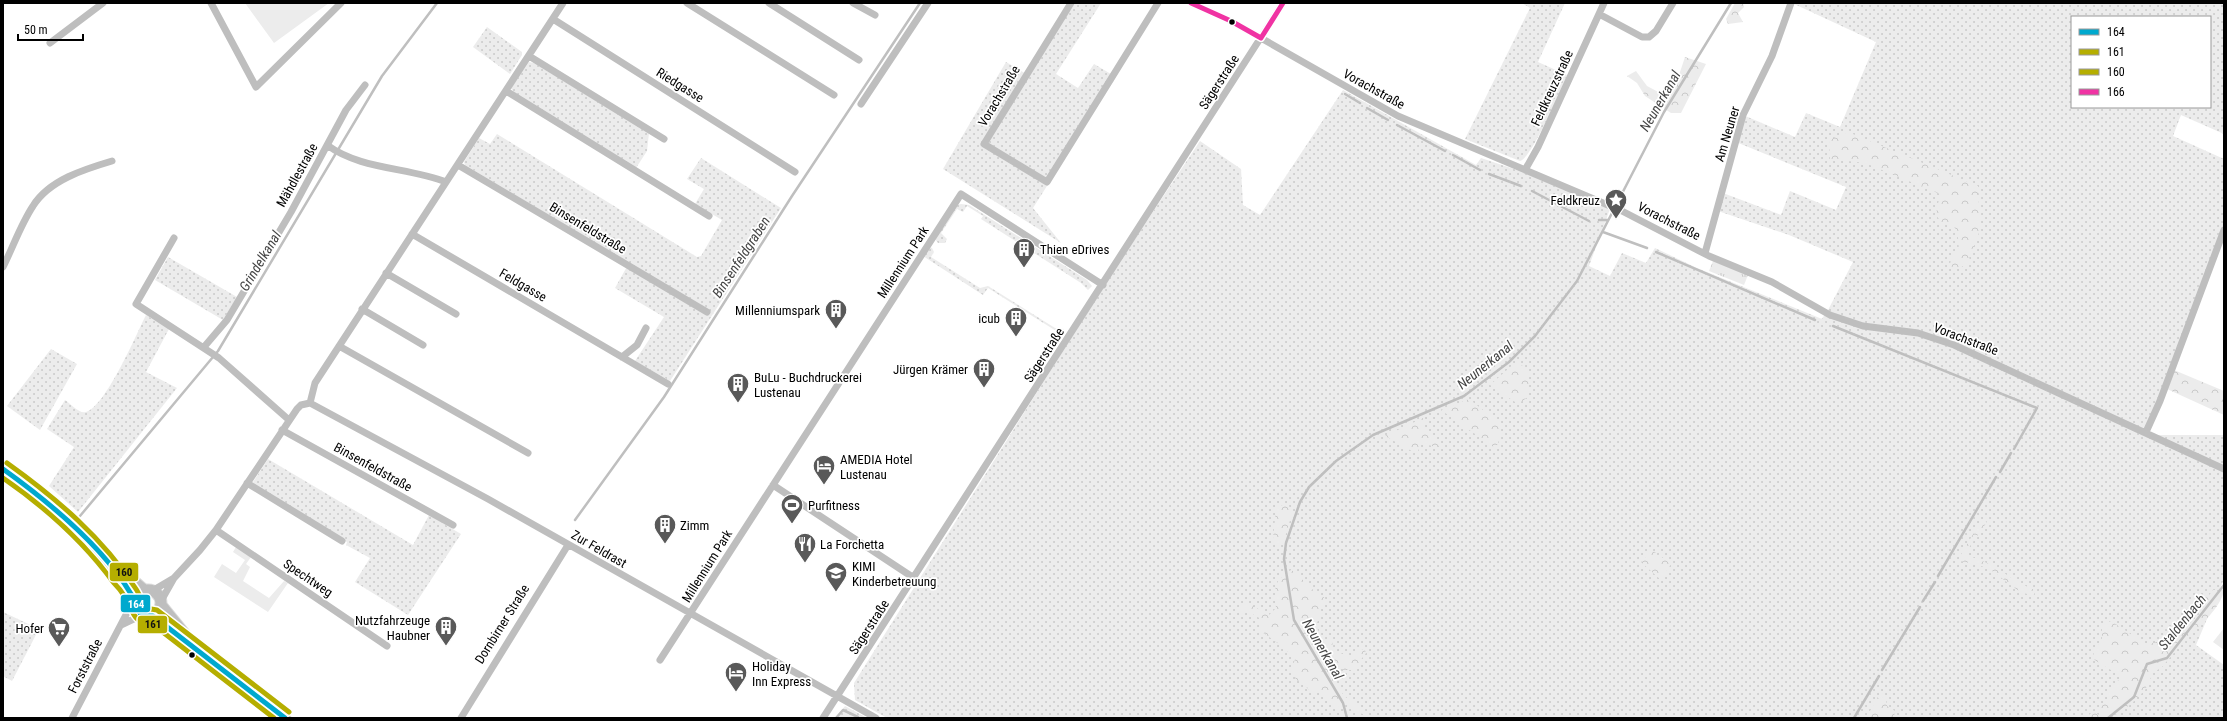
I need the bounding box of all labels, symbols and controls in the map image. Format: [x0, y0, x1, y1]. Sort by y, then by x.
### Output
scale bar [18, 16, 83, 42]
legend [2071, 16, 2211, 108]
unlabelled marker [1227, 17, 1237, 27]
text: 50 m [24, 23, 48, 37]
text: 164 [2107, 25, 2125, 39]
text: 161 [2107, 45, 2125, 59]
street label: Feldkreuzstraße [1528, 48, 1576, 128]
street label: Sägerstraße [1196, 52, 1242, 112]
street label: Vorachstraße [975, 63, 1023, 129]
street label: Riedgasse [654, 65, 706, 105]
text: 160 [2107, 65, 2125, 79]
street label: Vorachstraße [1340, 66, 1408, 112]
water label: Neunerkanal [1636, 67, 1684, 134]
text: 166 [2107, 85, 2125, 99]
street label: Am Neuner [1711, 104, 1743, 163]
street label: Mähdlestraße [273, 141, 321, 209]
place icon: Feldkreuz [1603, 187, 1629, 220]
place label: Feldkreuz [1551, 193, 1600, 208]
street label: Binsenfeldstraße [547, 199, 629, 257]
street label: Vorachstraße [1635, 199, 1703, 243]
water label: Binsenfeldgraben [709, 214, 773, 300]
street label: Millennium Park [874, 223, 932, 301]
water label: Grindelkanal [236, 227, 285, 294]
building icon: Thien eDrives [1011, 236, 1037, 269]
place label: Thien eDrives [1040, 242, 1109, 257]
street label: Feldgasse [497, 265, 549, 305]
building icon: Millenniumspark [823, 297, 849, 330]
place label: Millenniumspark [735, 303, 820, 318]
building icon: icub [1003, 305, 1029, 338]
place label: icub [978, 311, 1000, 326]
street label: Vorachstraße [1931, 320, 2001, 358]
street label: Sägerstraße [1021, 325, 1067, 385]
water label: Neunerkanal [1454, 337, 1517, 392]
building icon: Jürgen Krämer [971, 356, 997, 389]
place label: Jürgen Krämer [893, 362, 968, 377]
place label: BuLu - Buchdruckerei Lustenau [754, 370, 862, 400]
building icon: BuLu - Buchdruckerei Lustenau [725, 371, 751, 404]
street label: Binsenfeldstraße [331, 439, 415, 495]
place label: AMEDIA Hotel Lustenau [840, 452, 913, 482]
hotel icon: AMEDIA Hotel Lustenau [811, 453, 837, 486]
sports icon: Purfitness [779, 492, 805, 525]
place label: Purfitness [808, 498, 860, 513]
building icon: Zimm [652, 512, 678, 545]
place label: Zimm [680, 518, 709, 533]
street label: Zur Feldrast [569, 527, 629, 571]
street label: Millennium Park [679, 527, 735, 605]
restaurant icon: La Forchetta [792, 531, 818, 564]
place label: La Forchetta [820, 537, 884, 552]
street label: Spechtweg [280, 556, 336, 600]
place label: KIMI Kinderbetreuung [852, 559, 936, 589]
school or university icon: KIMI Kinderbetreuung [823, 560, 849, 593]
line badge: 160 [109, 562, 139, 582]
text: 160 [116, 566, 133, 579]
street label: Dornbirner Straße [472, 582, 532, 666]
water label: Staldenbach [2155, 591, 2209, 653]
line badge: 164 [120, 594, 151, 613]
street label: Sägerstraße [846, 597, 892, 657]
text: 164 [128, 598, 145, 611]
place label: Nutzfahrzeuge Haubner [355, 613, 430, 643]
building icon: Nutzfahrzeuge Haubner [433, 614, 459, 647]
supermarket icon: Hofer [46, 615, 72, 648]
line badge: 161 [137, 615, 168, 634]
water label: Neunerkanal [1299, 616, 1347, 683]
text: 161 [145, 618, 161, 631]
place label: Hofer [15, 621, 44, 636]
street label: Forststraße [65, 636, 105, 696]
unlabelled marker [187, 650, 197, 660]
place label: Holiday Inn Express [752, 659, 811, 689]
hotel icon: Holiday Inn Express [723, 660, 749, 693]

